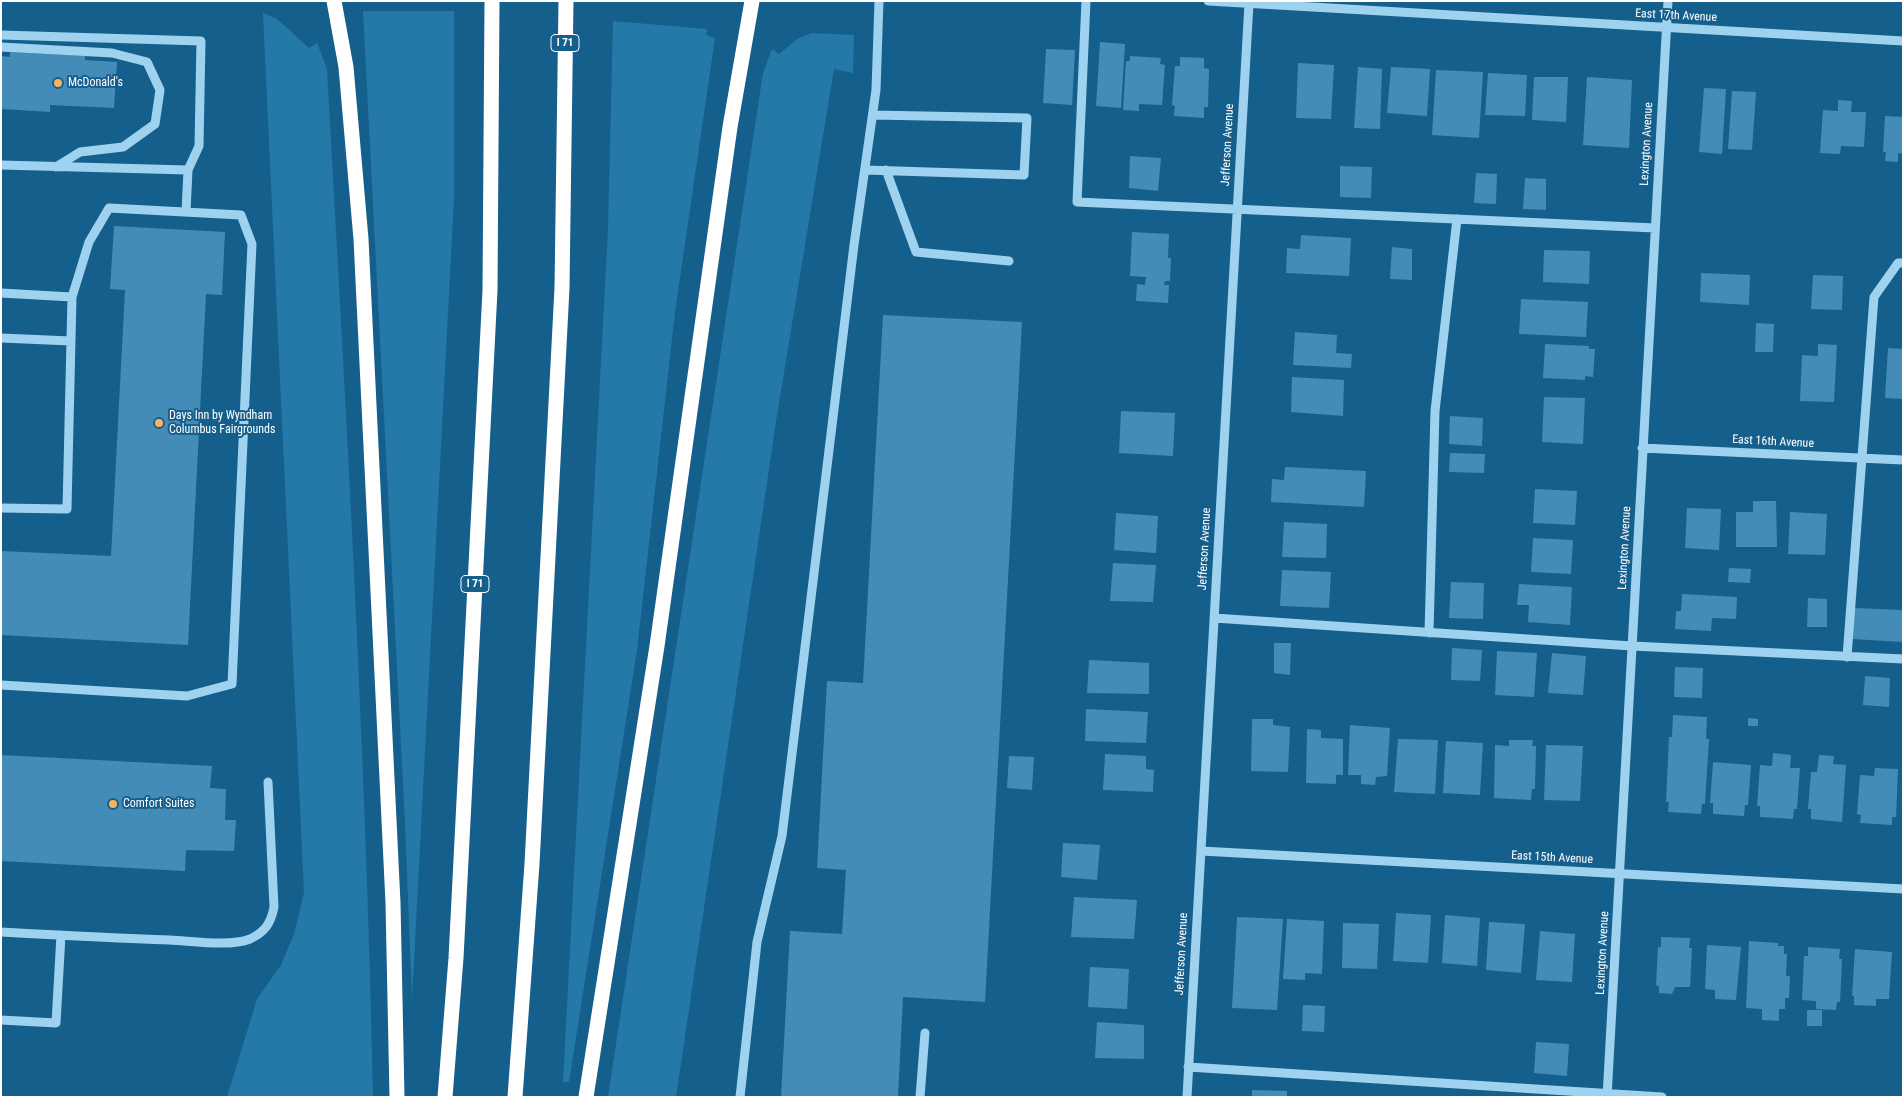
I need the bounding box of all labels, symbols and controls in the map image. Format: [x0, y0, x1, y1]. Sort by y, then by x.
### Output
street label: East 17th Avenue [1635, 7, 1717, 25]
road number: I 71 [551, 34, 579, 52]
place label: McDonald's [68, 76, 123, 90]
marker: McDonald's [52, 77, 64, 89]
street label: Lexington Avenue [1638, 102, 1656, 186]
street label: Jefferson Avenue [1219, 103, 1237, 187]
place label: Days Inn by Wyndham Columbus Fairgrounds [169, 409, 276, 437]
marker: Days Inn by Wyndham Columbus Fairgrounds [153, 417, 165, 429]
street label: East 16th Avenue [1732, 433, 1814, 451]
street label: Lexington Avenue [1616, 506, 1634, 590]
street label: Jefferson Avenue [1196, 507, 1214, 591]
road number: I 71 [461, 576, 489, 592]
place label: Comfort Suites [123, 797, 194, 811]
marker: Comfort Suites [107, 798, 119, 810]
street label: East 15th Avenue [1511, 849, 1593, 867]
street label: Lexington Avenue [1594, 911, 1612, 995]
street label: Jefferson Avenue [1173, 912, 1191, 996]

